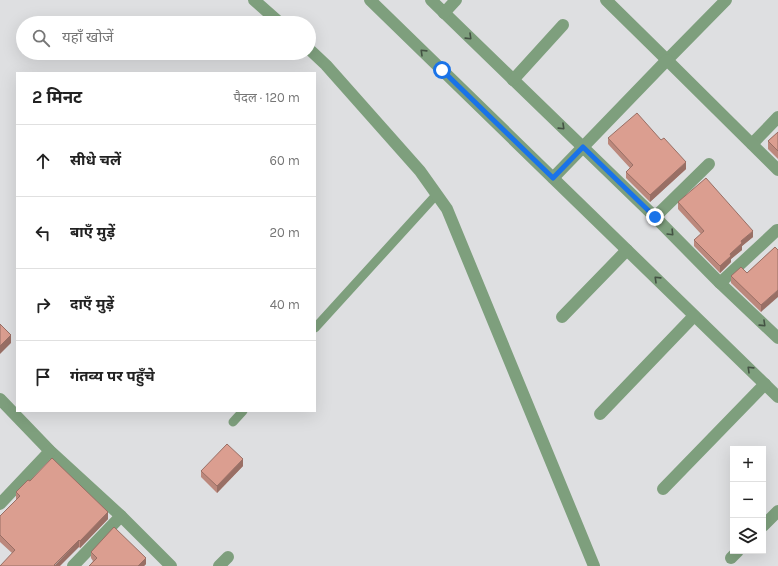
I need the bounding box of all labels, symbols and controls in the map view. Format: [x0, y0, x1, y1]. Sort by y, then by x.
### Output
search box [16, 16, 316, 60]
icon: search [30, 27, 52, 49]
text: यहाँ खोजें [62, 28, 113, 46]
one-way arrow [464, 32, 472, 40]
one-way arrow [420, 49, 428, 57]
route start [433, 61, 451, 79]
text: 2 मिनट [32, 87, 82, 107]
text: पैदल · 120 m [234, 90, 300, 105]
one-way arrow [557, 122, 565, 130]
icon: ahead [32, 150, 54, 172]
text: सीधे चलें [70, 151, 121, 169]
text: 60 m [270, 153, 300, 168]
route end [646, 208, 664, 226]
icon: left [32, 222, 54, 244]
text: बाएँ मुड़ें [70, 223, 115, 241]
text: 20 m [270, 225, 300, 240]
one-way arrow [666, 228, 674, 236]
one-way arrow [654, 276, 662, 284]
icon: right [32, 294, 54, 316]
text: दाएँ मुड़ें [70, 295, 114, 313]
text: 40 m [270, 297, 300, 312]
one-way arrow [759, 319, 766, 326]
icon: arrive [32, 366, 54, 388]
one-way arrow [747, 366, 755, 374]
text: गंतव्य पर पहुँचे [70, 367, 155, 385]
map controls [730, 446, 766, 554]
button: + [730, 446, 766, 482]
button: − [730, 482, 766, 518]
button: layers [730, 518, 766, 554]

